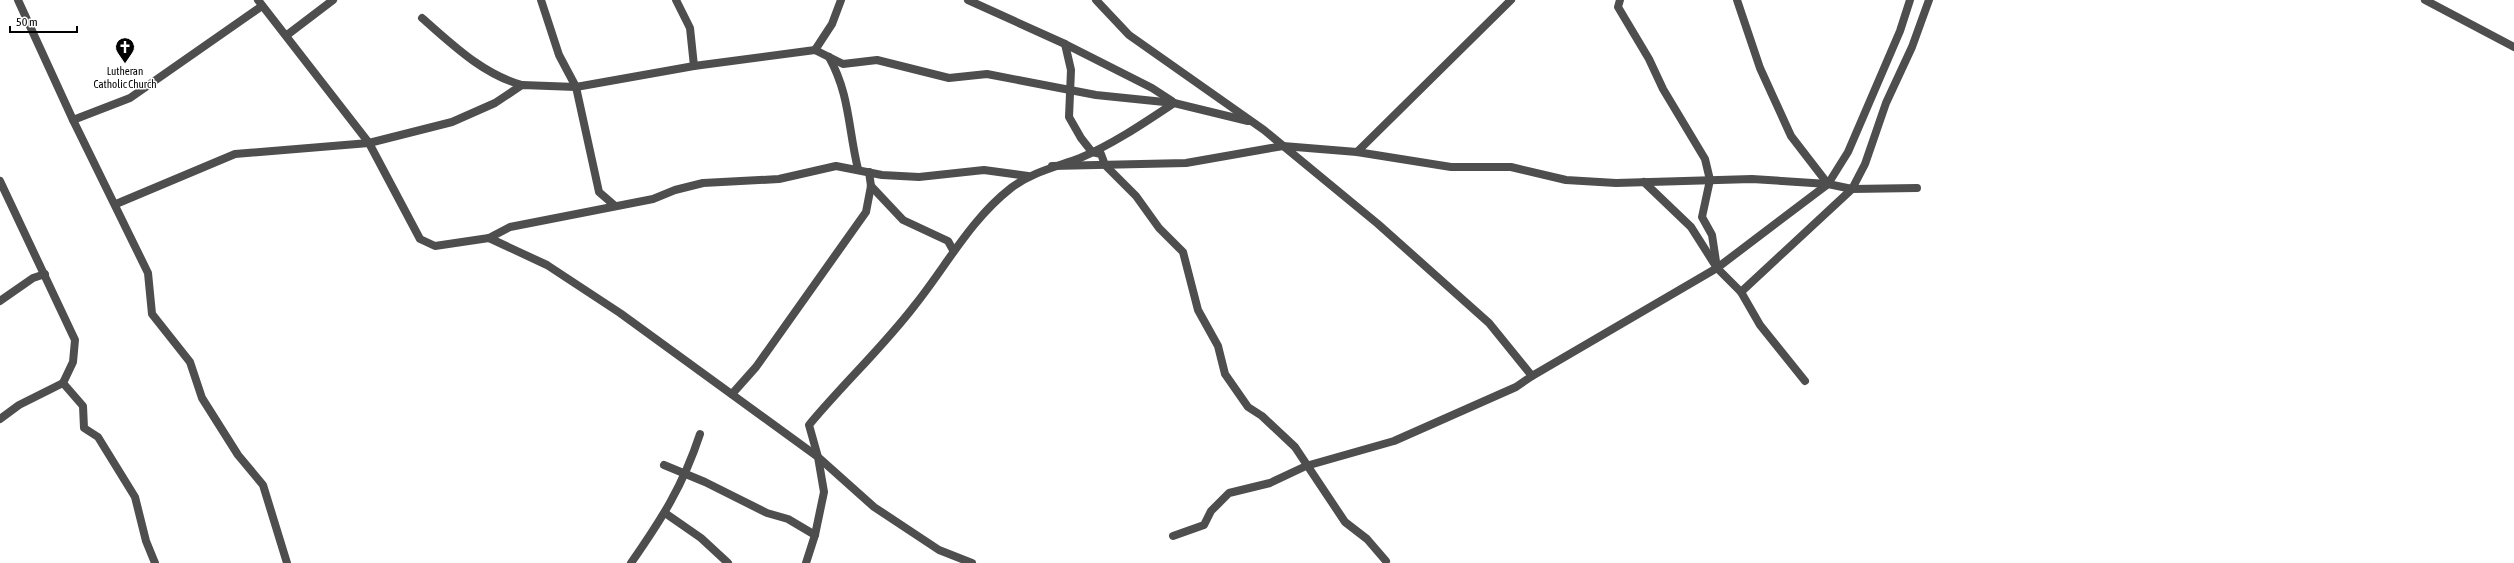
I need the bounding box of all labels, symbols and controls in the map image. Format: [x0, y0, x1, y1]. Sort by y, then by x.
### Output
scale bar [10, 8, 77, 34]
text: 50 m [16, 15, 38, 29]
church icon: Lutheran Catholic Church [114, 36, 136, 64]
place label: Lutheran Catholic Church [93, 65, 157, 90]

